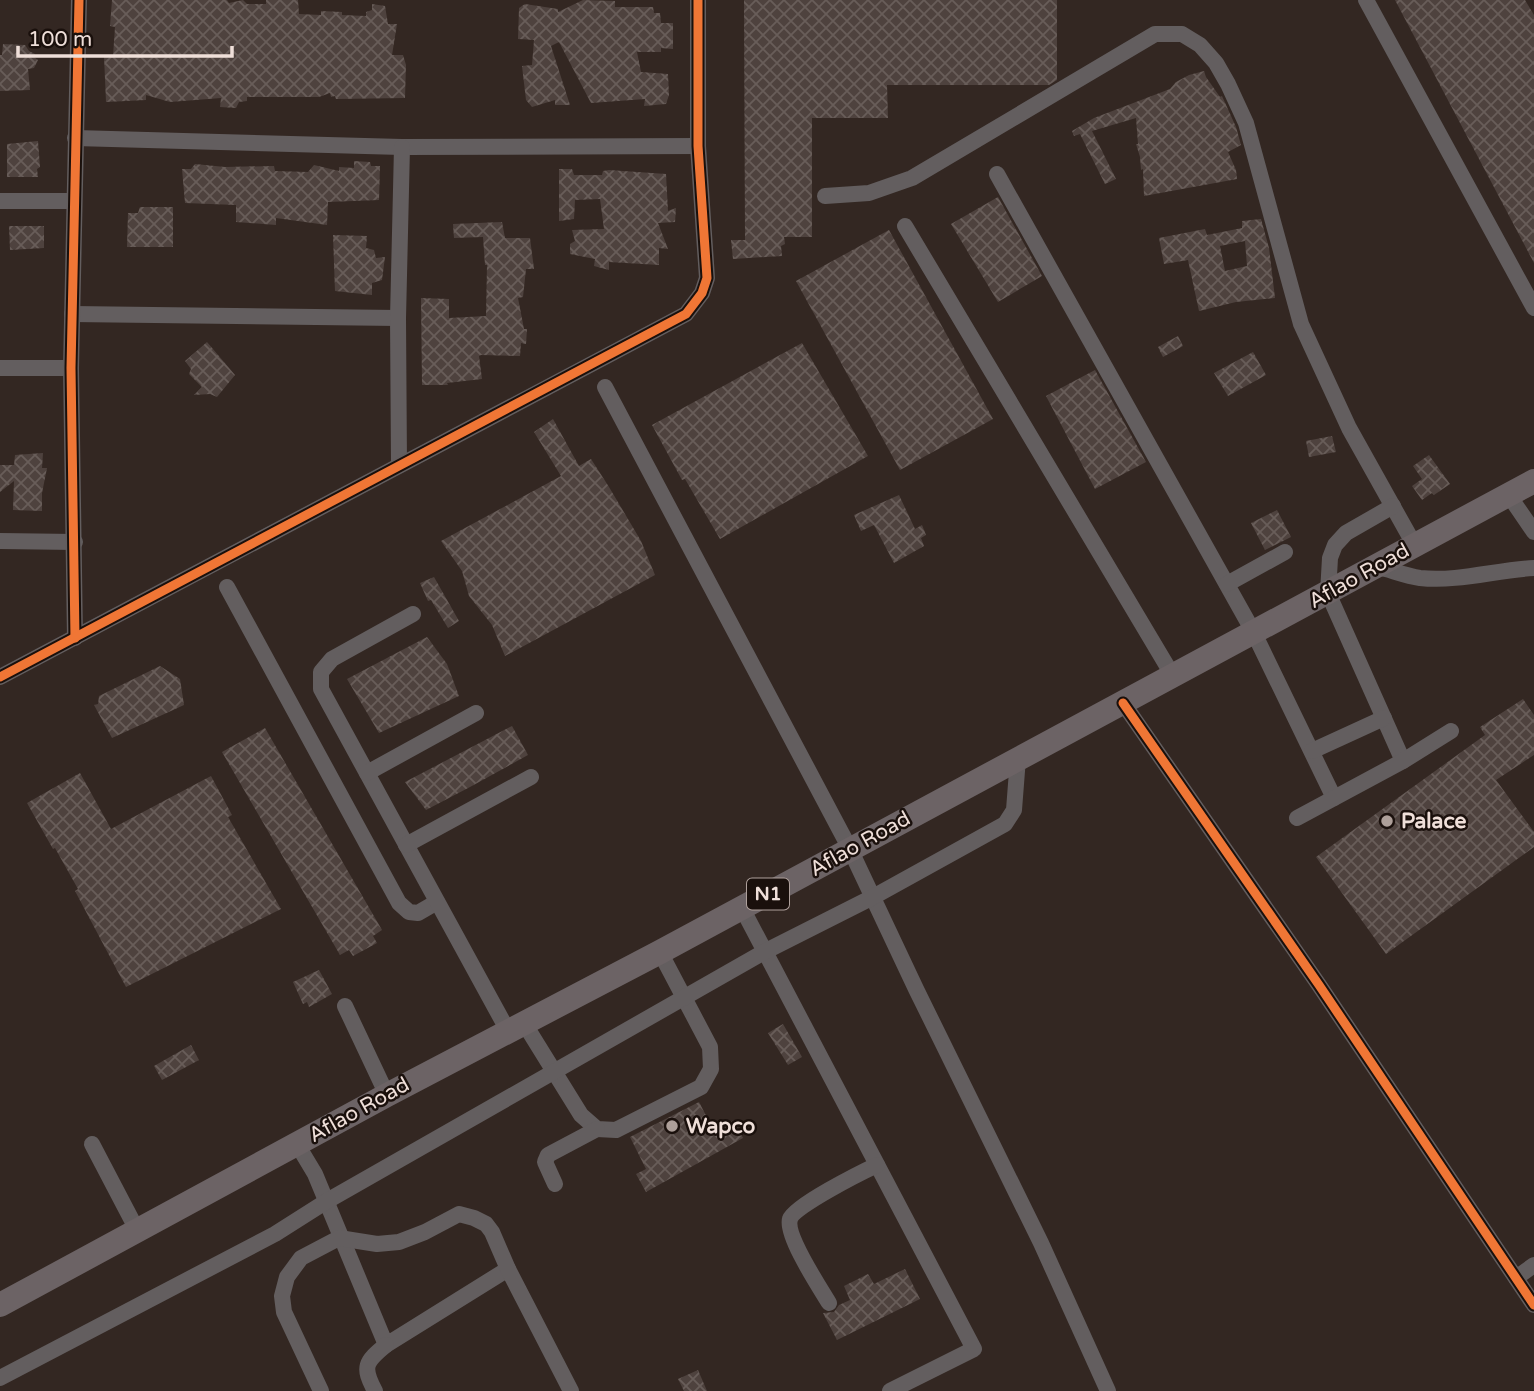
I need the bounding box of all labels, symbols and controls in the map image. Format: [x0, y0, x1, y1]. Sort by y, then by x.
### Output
scale bar [18, 14, 231, 58]
text: 100 m [28, 27, 92, 52]
street label: Aflao Road [1304, 538, 1414, 614]
street label: Aflao Road [805, 806, 915, 882]
place label: Palace [1401, 809, 1467, 834]
marker: Palace [1379, 813, 1395, 829]
road number: N1 [747, 878, 789, 909]
street label: Aflao Road [304, 1072, 414, 1148]
place label: Wapco [686, 1114, 756, 1139]
marker: Wapco [664, 1118, 680, 1134]

